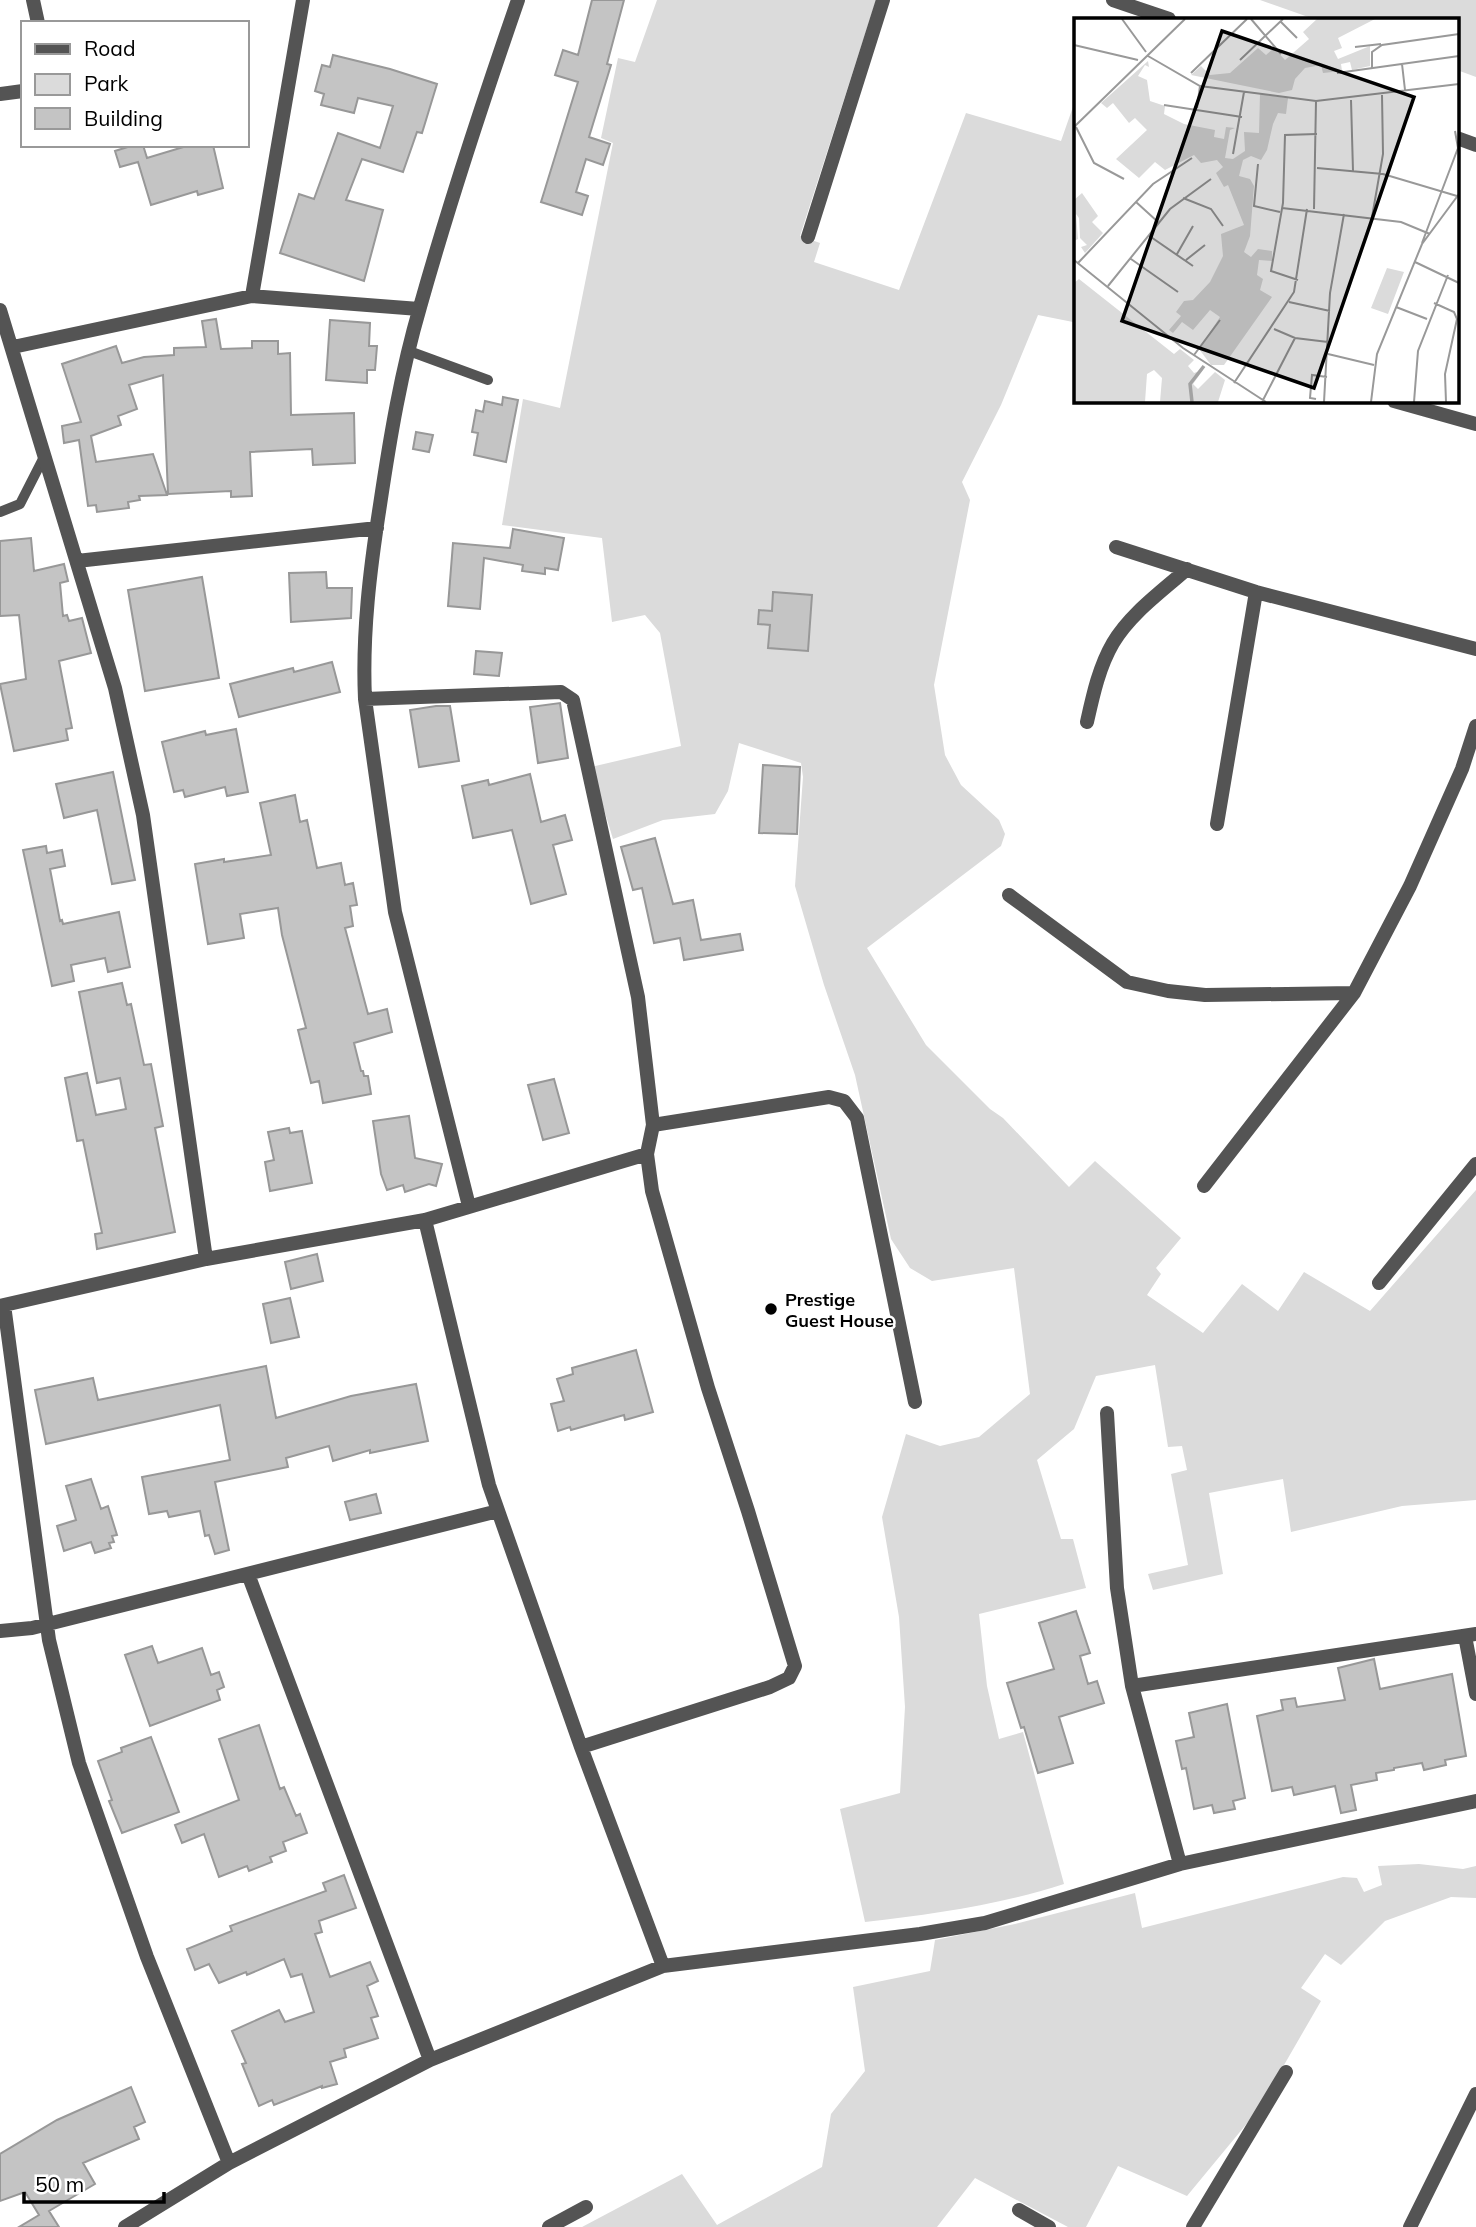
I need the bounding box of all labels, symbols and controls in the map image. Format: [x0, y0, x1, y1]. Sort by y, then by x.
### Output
inset map [1074, 18, 1458, 402]
legend [21, 21, 248, 147]
text: Road [84, 35, 135, 61]
text: Park [84, 70, 128, 96]
text: Building [84, 105, 163, 131]
place label: Prestige Guest House [785, 1288, 894, 1332]
marker: Prestige Guest House [763, 1301, 779, 1317]
scale bar [24, 2160, 164, 2204]
text: 50 m [35, 2171, 84, 2197]

